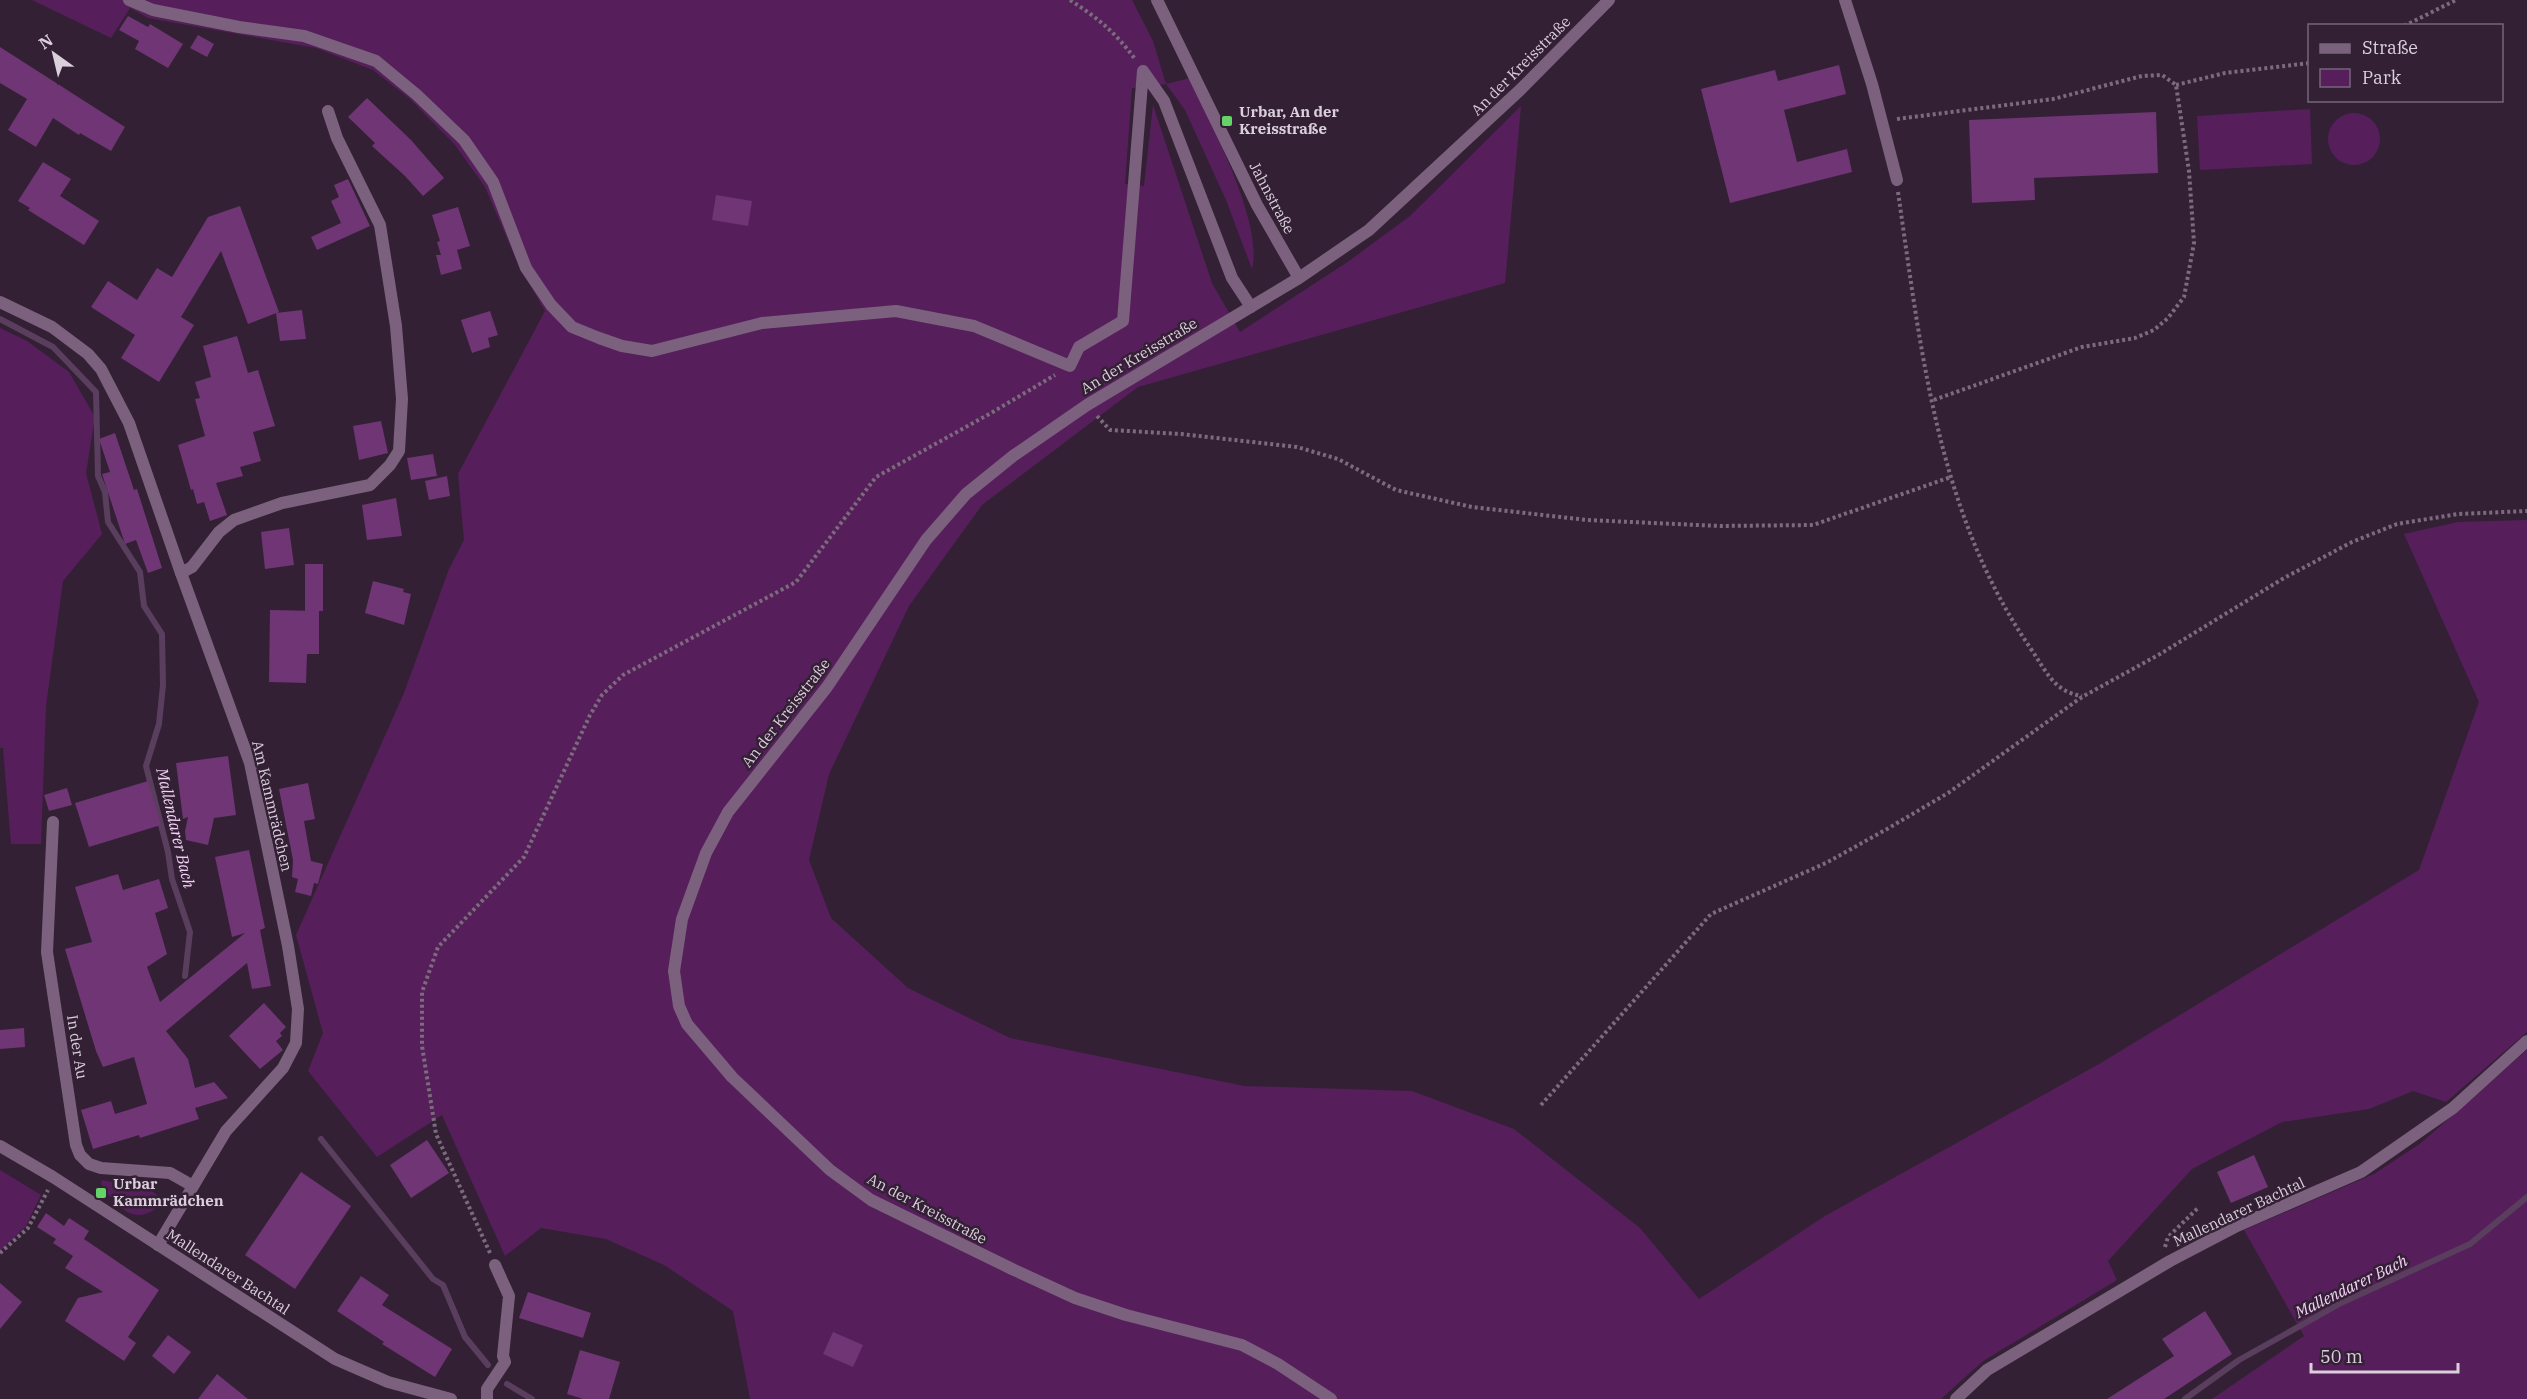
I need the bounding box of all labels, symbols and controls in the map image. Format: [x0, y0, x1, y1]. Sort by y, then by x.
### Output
street label: An der Kreisstraße [1467, 12, 1574, 119]
north arrow [24, 24, 84, 84]
legend [2308, 24, 2503, 102]
text: N [35, 30, 56, 53]
text: Straße [2362, 36, 2418, 59]
text: Park [2362, 66, 2402, 89]
place label: Urbar, An der Kreisstraße [1239, 102, 1340, 138]
marker: Urbar, An der Kreisstraße [1220, 114, 1234, 128]
street label: Jahnstraße [1246, 158, 1299, 237]
street label: An der Kreisstraße [1077, 313, 1201, 398]
street label: An der Kreisstraße [737, 655, 834, 771]
street label: Am Kammrädchen [248, 739, 297, 874]
water label: Mallendarer Bach [152, 765, 200, 890]
street label: In der Au [63, 1013, 92, 1080]
street label: An der Kreisstraße [864, 1169, 990, 1248]
street label: Mallendarer Bachtal [2170, 1173, 2308, 1250]
place label: Urbar Kammrädchen [113, 1174, 224, 1210]
marker: Urbar Kammrädchen [94, 1186, 108, 1200]
street label: Mallendarer Bachtal [163, 1225, 294, 1319]
water label: Mallendarer Bach [2291, 1250, 2411, 1322]
scale bar [2311, 1336, 2458, 1374]
text: 50 m [2320, 1345, 2363, 1368]

